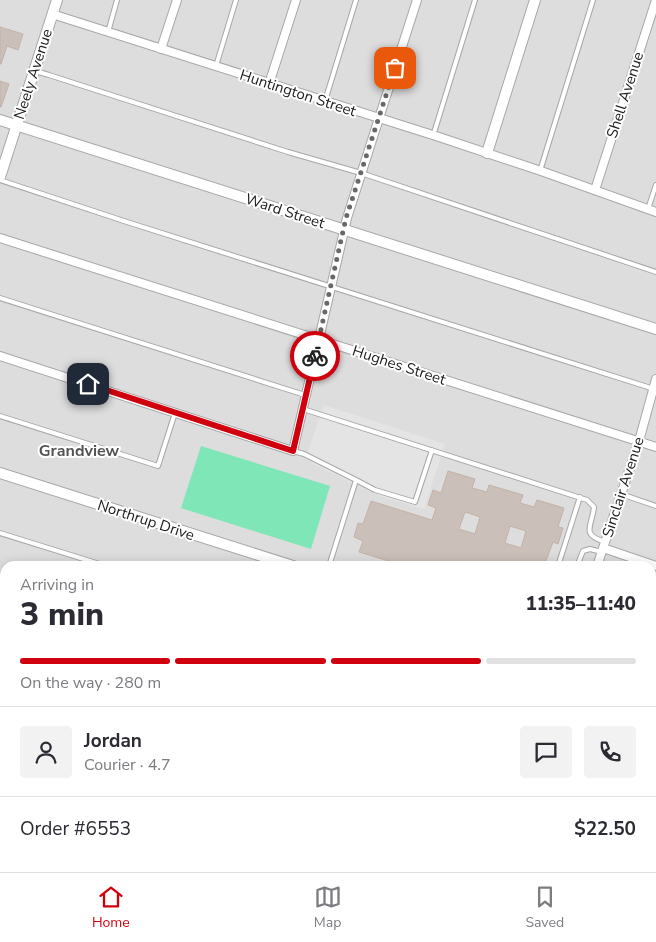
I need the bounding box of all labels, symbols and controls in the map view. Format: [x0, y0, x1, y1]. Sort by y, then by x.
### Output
street label: Neely Avenue [9, 26, 57, 122]
pin [374, 47, 416, 89]
street label: Shell Avenue [602, 49, 648, 141]
icon: bag [381, 54, 409, 82]
street label: Huntington Street [237, 65, 359, 121]
street label: Ward Street [243, 189, 328, 233]
courier [290, 331, 340, 381]
street label: Hughes Street [350, 340, 449, 390]
icon: bike [301, 342, 329, 370]
pin [67, 363, 109, 405]
icon: home [74, 370, 102, 398]
street label: Sinclair Avenue [597, 434, 649, 540]
district label: Grandview [39, 440, 120, 462]
street label: Northrup Drive [95, 495, 197, 545]
text: Arriving in [20, 574, 94, 596]
text: 11:35–11:40 [525, 591, 636, 617]
text: 3 min [20, 593, 104, 636]
text: On the way · 280 m [20, 672, 161, 694]
button: person [20, 726, 72, 778]
button: chat [520, 726, 572, 778]
button: phone [584, 726, 636, 778]
text: Jordan [84, 728, 142, 754]
text: Courier · 4.7 [84, 754, 170, 776]
text: Order #6553 [20, 816, 131, 842]
text: $22.50 [574, 816, 636, 842]
tab: Home [92, 883, 130, 932]
tab: Map [314, 883, 342, 932]
tab: Saved [525, 883, 564, 932]

